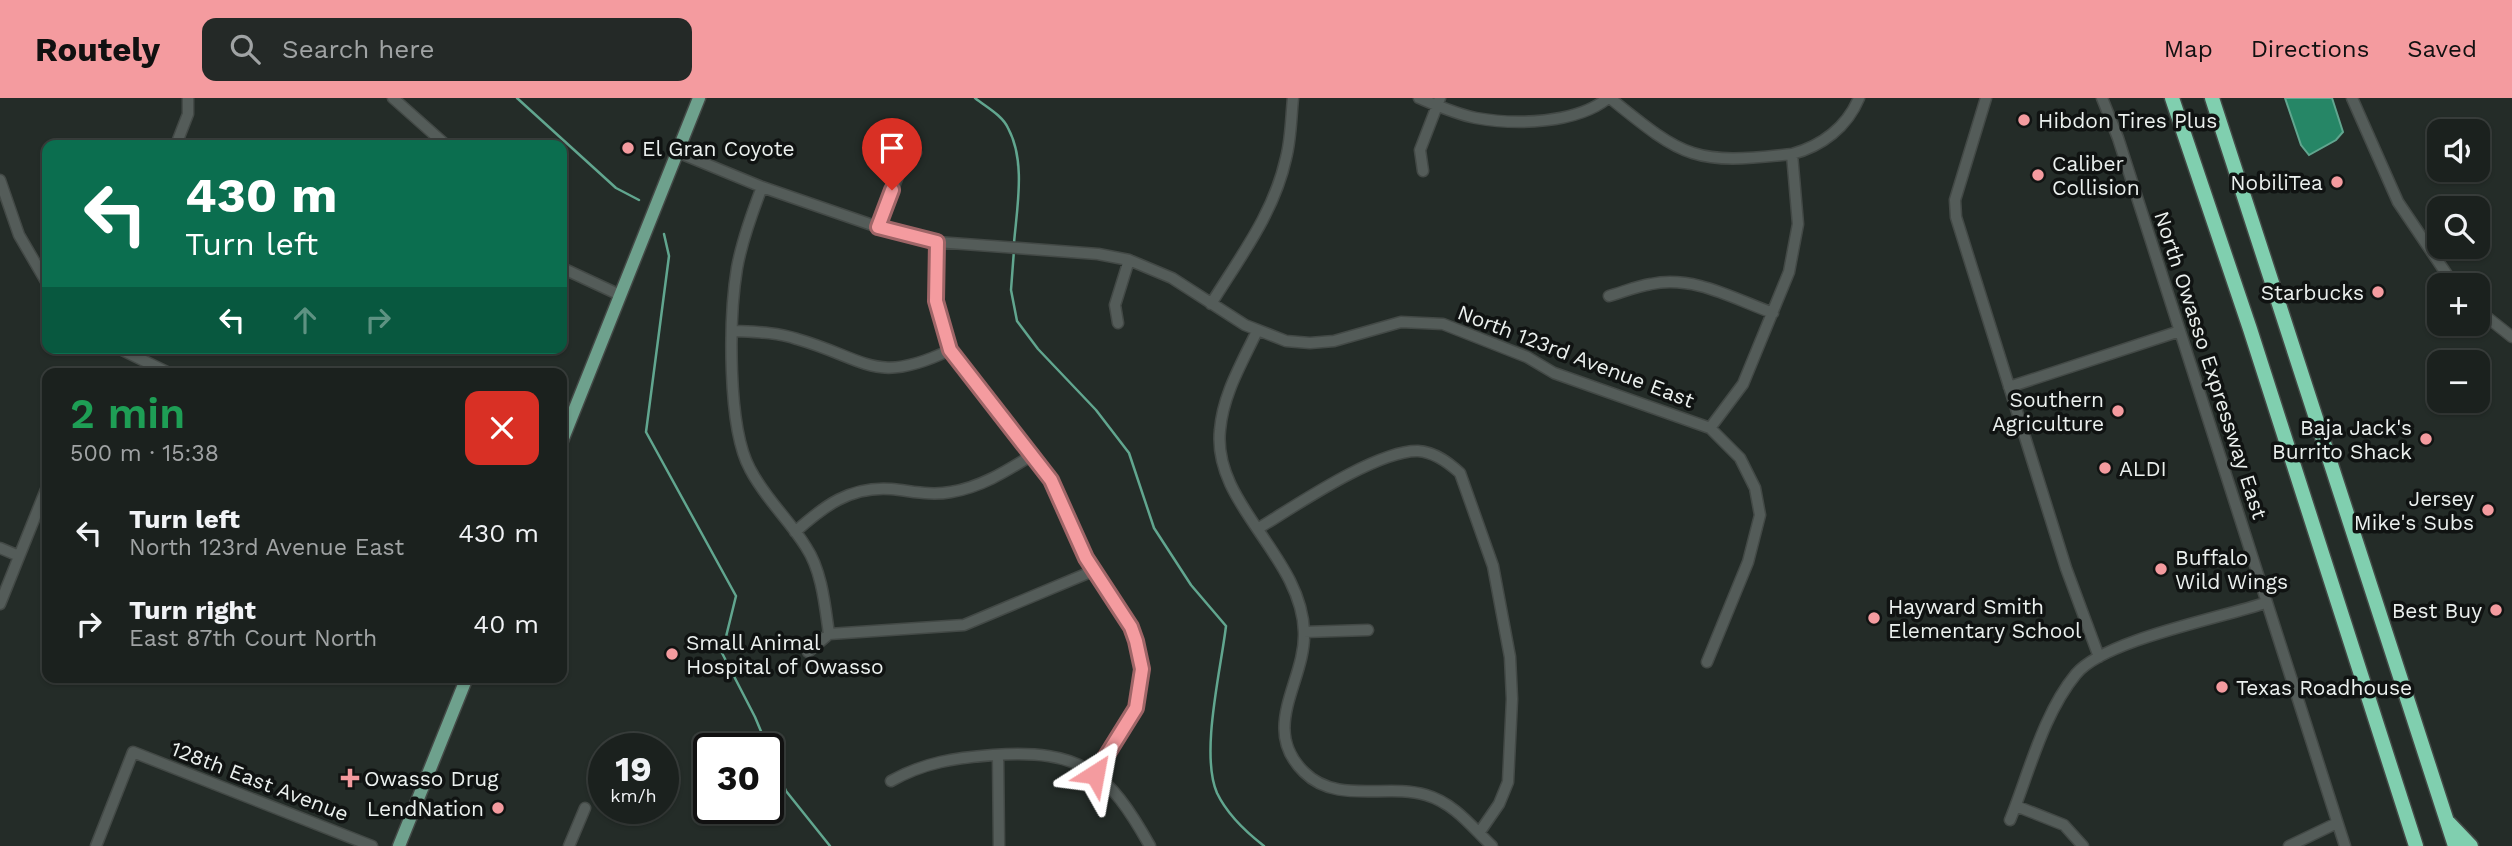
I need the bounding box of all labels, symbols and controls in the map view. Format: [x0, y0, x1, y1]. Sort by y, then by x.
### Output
search box [202, 18, 692, 81]
text: Routely [35, 30, 160, 69]
icon: search [226, 30, 264, 68]
text: Search here [282, 34, 434, 64]
text: Map [2164, 35, 2213, 63]
text: Directions [2251, 35, 2369, 63]
text: Saved [2407, 35, 2477, 63]
place label: Hibdon Tires Plus [2038, 108, 2217, 133]
marker: Hibdon Tires Plus [2016, 112, 2032, 128]
pin [862, 118, 922, 190]
map controls [2427, 119, 2490, 413]
button: sound [2427, 119, 2490, 182]
icon: arrive [873, 129, 911, 167]
place label: El Gran Coyote [642, 136, 795, 161]
marker: El Gran Coyote [620, 140, 636, 156]
place label: Caliber Collision [2052, 151, 2140, 200]
text: 430 m [185, 166, 337, 224]
marker: Caliber Collision [2030, 167, 2046, 183]
icon: left [70, 168, 161, 259]
place label: NobiliTea [2230, 170, 2323, 195]
marker: NobiliTea [2329, 174, 2345, 190]
button: search [2427, 196, 2490, 259]
street label: North Owasso Expressway East [2149, 208, 2273, 522]
text: Turn left [185, 225, 318, 263]
button: + [2427, 273, 2490, 336]
place label: Starbucks [2261, 280, 2364, 305]
marker: Starbucks [2370, 284, 2386, 300]
street label: North 123rd Avenue East [1454, 299, 1698, 413]
icon: left [213, 301, 251, 339]
icon: ahead [286, 301, 324, 339]
icon: right [359, 301, 397, 339]
button: − [2427, 350, 2490, 413]
place label: Southern Agriculture [1992, 387, 2104, 436]
text: 2 min [70, 389, 185, 438]
button: close [465, 391, 539, 465]
marker: Southern Agriculture [2110, 403, 2126, 419]
place label: Baja Jack's Burrito Shack [2272, 415, 2412, 464]
marker: Baja Jack's Burrito Shack [2418, 431, 2434, 447]
text: 500 m · 15:38 [70, 440, 219, 467]
place label: ALDI [2119, 456, 2167, 481]
marker: ALDI [2097, 460, 2113, 476]
place label: Jersey Mike's Subs [2354, 486, 2474, 535]
marker: Jersey Mike's Subs [2480, 502, 2496, 518]
text: Turn left [129, 504, 240, 534]
icon: left [70, 514, 108, 552]
text: 430 m [458, 518, 539, 548]
text: North 123rd Avenue East [129, 534, 404, 561]
place label: Buffalo Wild Wings [2175, 545, 2288, 594]
marker: Buffalo Wild Wings [2153, 561, 2169, 577]
place label: Hayward Smith Elementary School [1888, 594, 2082, 643]
text: Turn right [129, 595, 256, 625]
place label: Best Buy [2392, 598, 2482, 623]
marker: Best Buy [2488, 602, 2504, 618]
icon: right [70, 605, 108, 643]
text: 40 m [473, 609, 539, 639]
marker: Hayward Smith Elementary School [1866, 610, 1882, 626]
text: East 87th Court North [129, 625, 377, 652]
place label: Small Animal Hospital of Owasso [686, 630, 884, 679]
marker: Small Animal Hospital of Owasso [664, 646, 680, 662]
place label: Texas Roadhouse [2236, 675, 2412, 700]
marker: Texas Roadhouse [2214, 679, 2230, 695]
speed limit sign: 30 [693, 733, 784, 824]
street label: 128th East Avenue [168, 736, 352, 826]
position arrow [1058, 737, 1132, 811]
text: 19 [615, 748, 652, 790]
place label: Owasso Drug [364, 766, 499, 791]
marker: Owasso Drug [342, 770, 358, 786]
text: km/h [610, 785, 657, 806]
place label: LendNation [367, 796, 484, 821]
marker: LendNation [490, 800, 506, 816]

